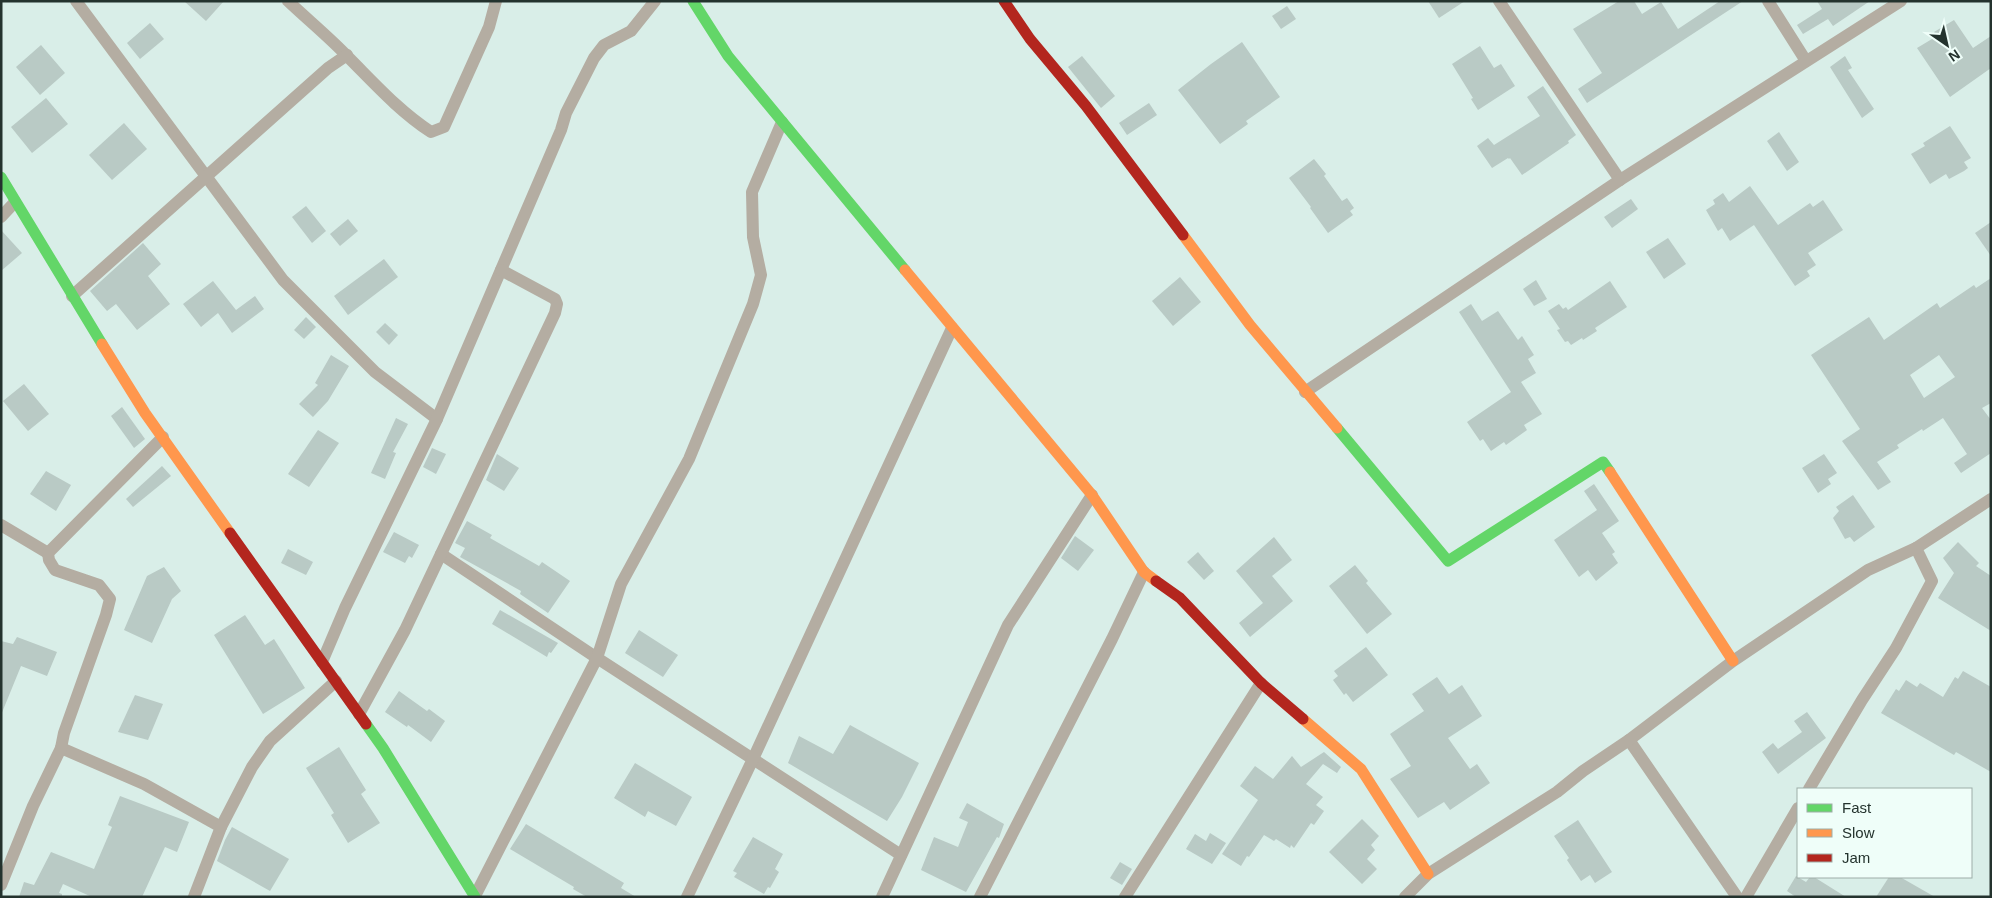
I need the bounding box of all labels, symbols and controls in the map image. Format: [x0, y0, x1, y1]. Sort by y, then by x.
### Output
north arrow [1922, 20, 1972, 70]
text: N [1946, 46, 1963, 65]
legend [1797, 788, 1972, 878]
text: Fast [1842, 799, 1872, 816]
text: Slow [1842, 824, 1875, 841]
text: Jam [1842, 849, 1870, 866]

